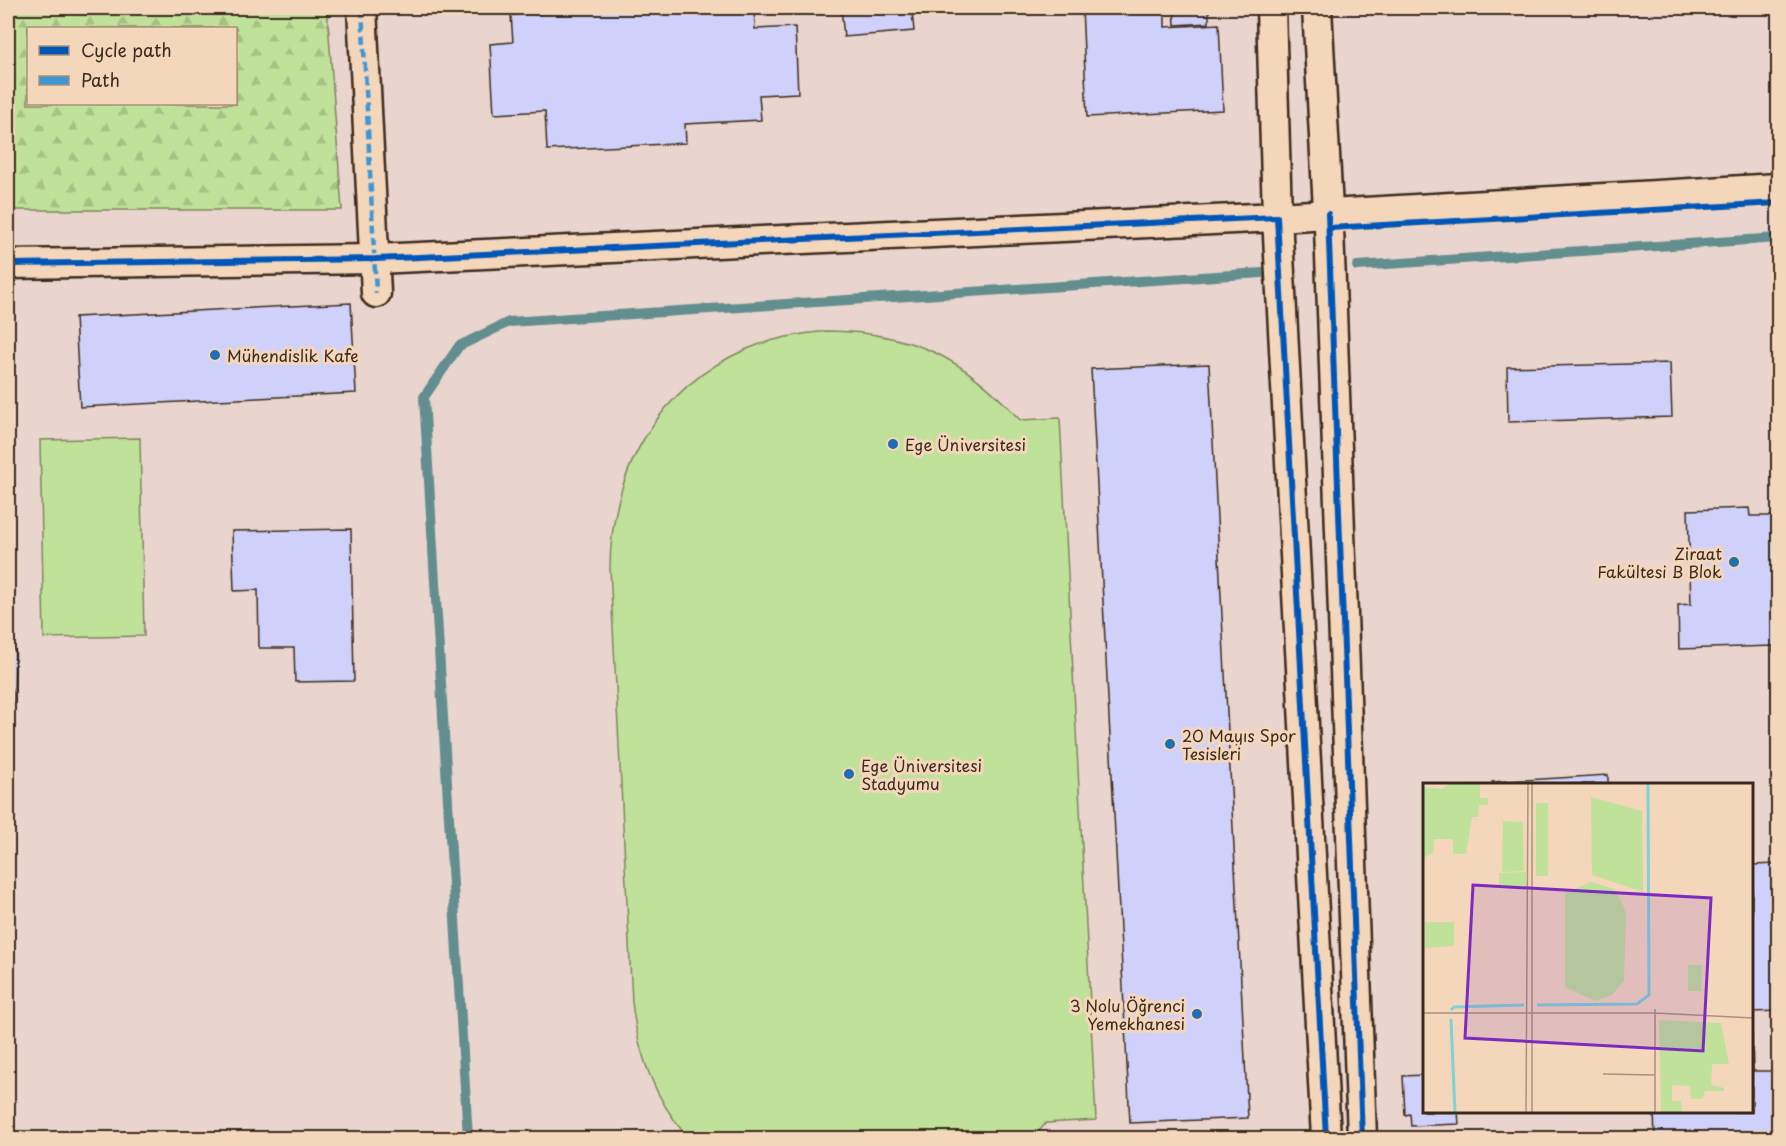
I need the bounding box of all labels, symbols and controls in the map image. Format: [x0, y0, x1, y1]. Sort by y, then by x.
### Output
legend [27, 27, 237, 105]
text: Cycle path [81, 36, 172, 63]
text: Path [81, 66, 120, 93]
place label: Mühendislik Kafe [227, 343, 359, 367]
marker: Mühendislik Kafe [208, 348, 222, 362]
place label: Ege Üniversitesi [905, 432, 1026, 456]
marker: Ege Üniversitesi [886, 437, 900, 451]
place label: Ziraat Fakültesi B Blok [1597, 541, 1722, 583]
marker: Ziraat Fakültesi B Blok [1727, 555, 1741, 569]
place label: 20 Mayıs Spor Tesisleri [1182, 723, 1296, 765]
marker: 20 Mayıs Spor Tesisleri [1163, 737, 1177, 751]
place label: Ege Üniversitesi Stadyumu [861, 753, 982, 795]
marker: Ege Üniversitesi Stadyumu [842, 767, 856, 781]
inset map [1423, 783, 1753, 1113]
place label: 3 Nolu Öğrenci Yemekhanesi [1070, 993, 1185, 1035]
marker: 3 Nolu Öğrenci Yemekhanesi [1190, 1007, 1204, 1021]

